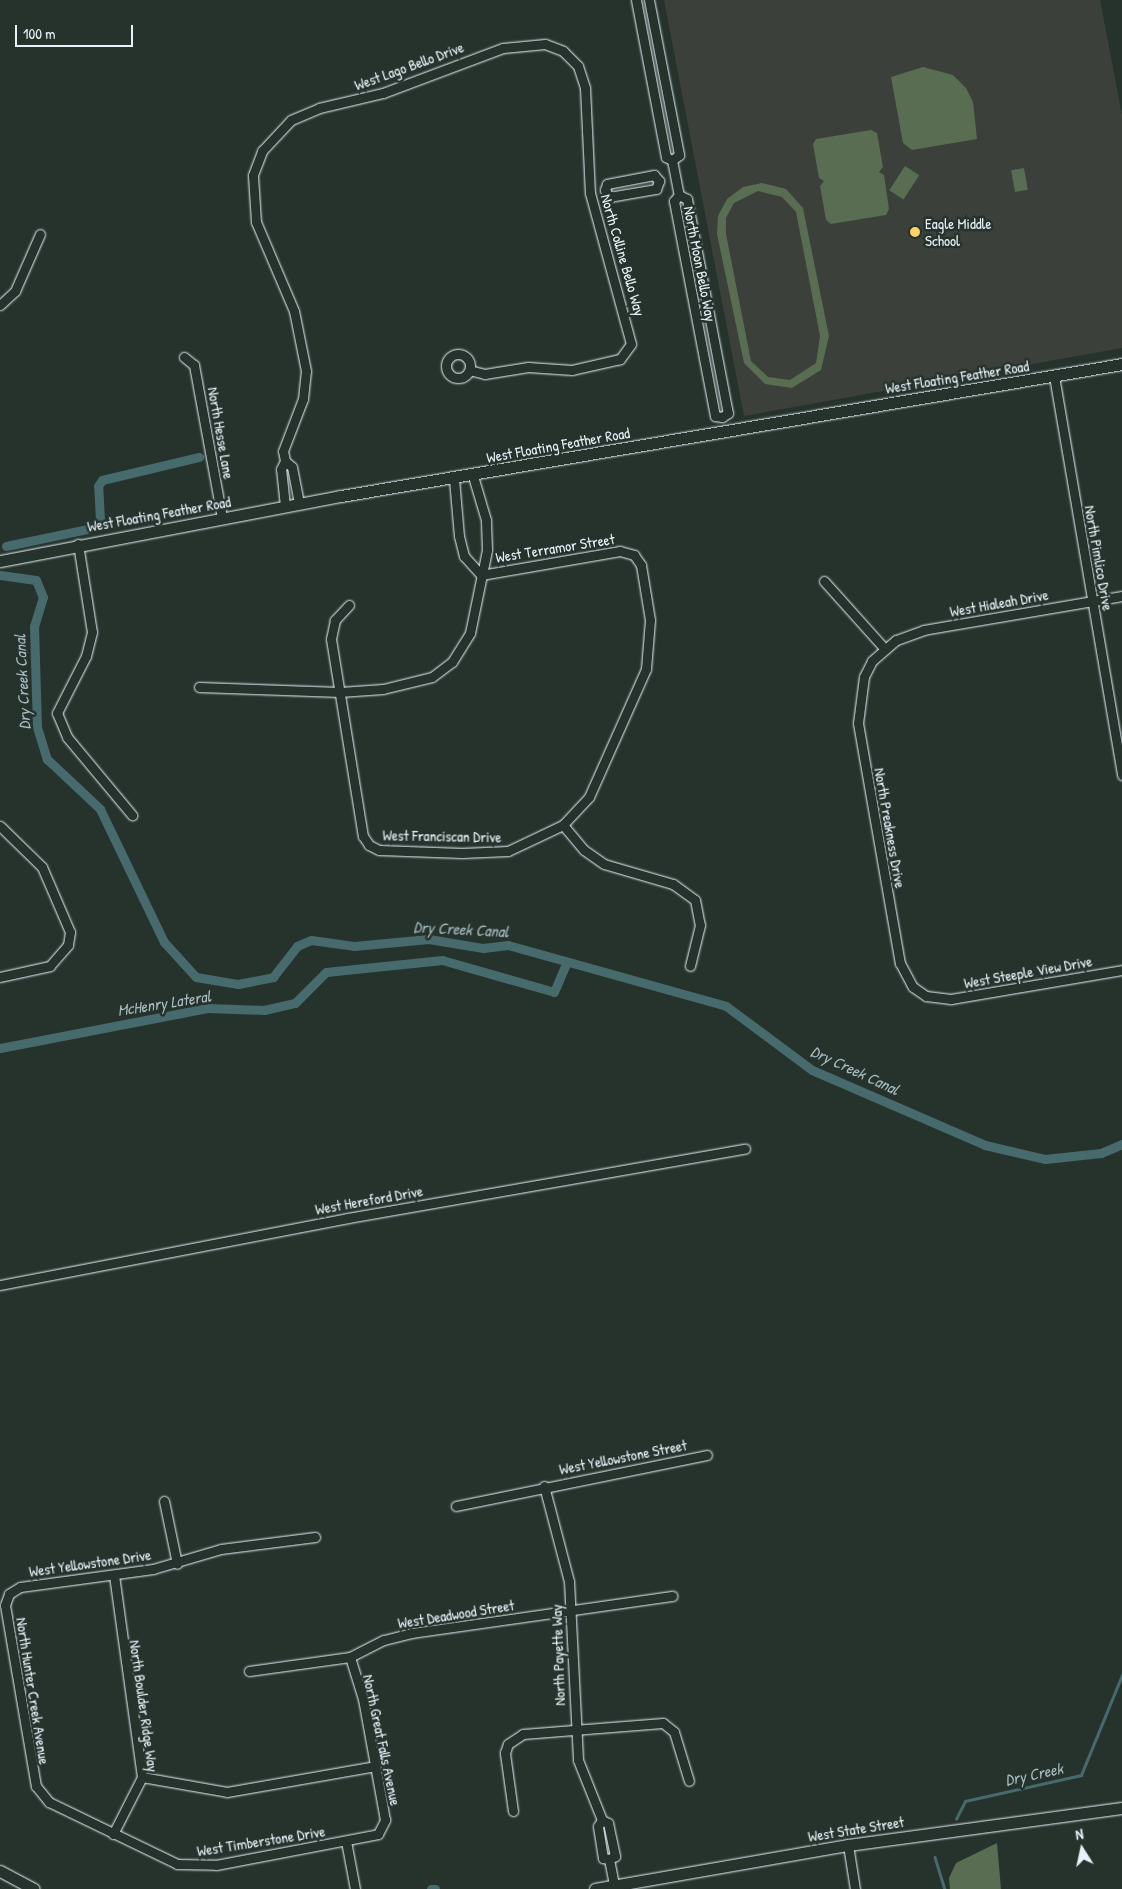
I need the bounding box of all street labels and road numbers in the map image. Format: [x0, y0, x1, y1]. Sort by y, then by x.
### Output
street label: West Lago Bello Drive [352, 38, 466, 94]
street label: North Colline Bello Way [597, 192, 649, 318]
street label: North Moon Bello Way [680, 205, 720, 323]
street label: West Floating Feather Road [884, 357, 1030, 397]
street label: North Hesse Lane [204, 386, 238, 480]
street label: West Floating Feather Road [485, 424, 631, 466]
street label: West Floating Feather Road [86, 493, 232, 535]
street label: North Pimlico Drive [1081, 504, 1117, 612]
street label: West Terramor Street [494, 530, 616, 566]
street label: West Hialeah Drive [948, 585, 1050, 621]
street label: North Preakness Drive [871, 766, 909, 890]
street label: West Franciscan Drive [382, 826, 502, 846]
street label: West Steeple View Drive [963, 952, 1093, 992]
street label: West Hereford Drive [314, 1182, 424, 1218]
street label: West Yellowstone Street [558, 1436, 688, 1478]
street label: West Yellowstone Drive [28, 1546, 152, 1580]
street label: West Deadwood Street [396, 1596, 516, 1632]
street label: North Payette Way [547, 1604, 569, 1706]
street label: North Hunter Creek Avenue [12, 1616, 54, 1766]
street label: North Boulder Ridge Way [126, 1639, 162, 1773]
street label: North Great Falls Avenue [359, 1673, 405, 1807]
street label: West State Street [807, 1813, 905, 1845]
street label: West Timberstone Drive [196, 1822, 326, 1860]

